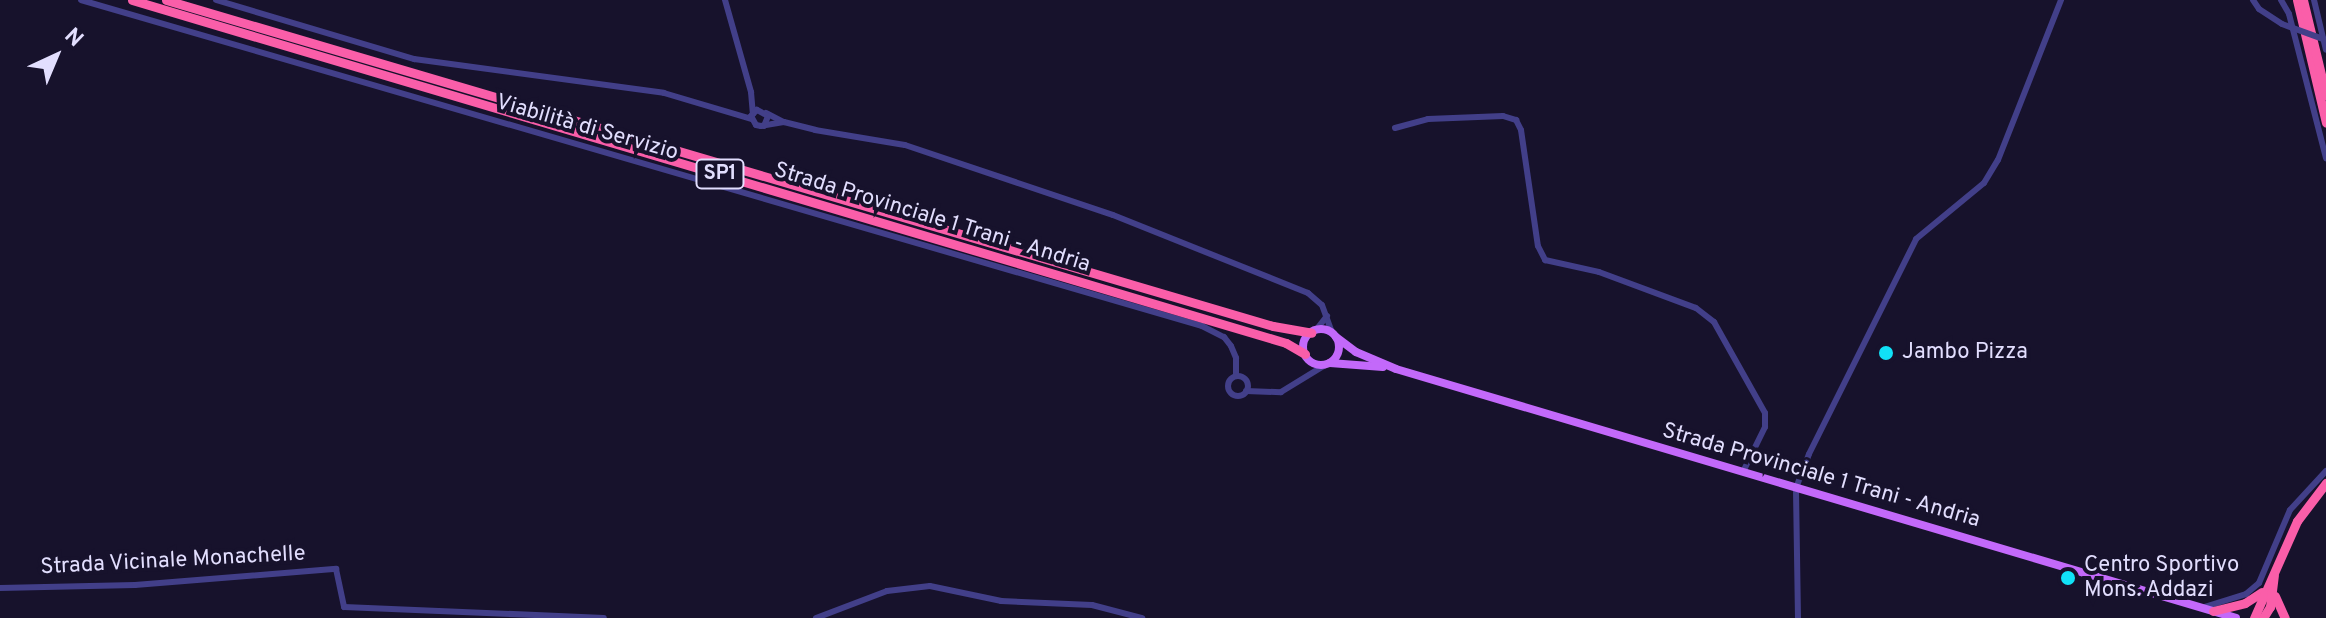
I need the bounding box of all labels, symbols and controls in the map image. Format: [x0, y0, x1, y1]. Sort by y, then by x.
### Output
north arrow [16, 16, 96, 96]
text: N [58, 23, 88, 54]
street label: Viabilità di Servizio [493, 89, 681, 167]
street label: Strada Provinciale 1 Trani - Andria [770, 157, 1094, 279]
road number: SP1 [694, 158, 746, 190]
place label: Jambo Pizza [1902, 340, 2028, 366]
marker: Jambo Pizza [1877, 344, 1895, 362]
street label: Strada Provinciale 1 Trani - Andria [1658, 418, 1984, 534]
street label: Strada Vicinale Monachelle [39, 541, 307, 581]
place label: Centro Sportivo Mons. Addazi [2084, 552, 2239, 604]
marker: Centro Sportivo Mons. Addazi [2059, 569, 2077, 587]

